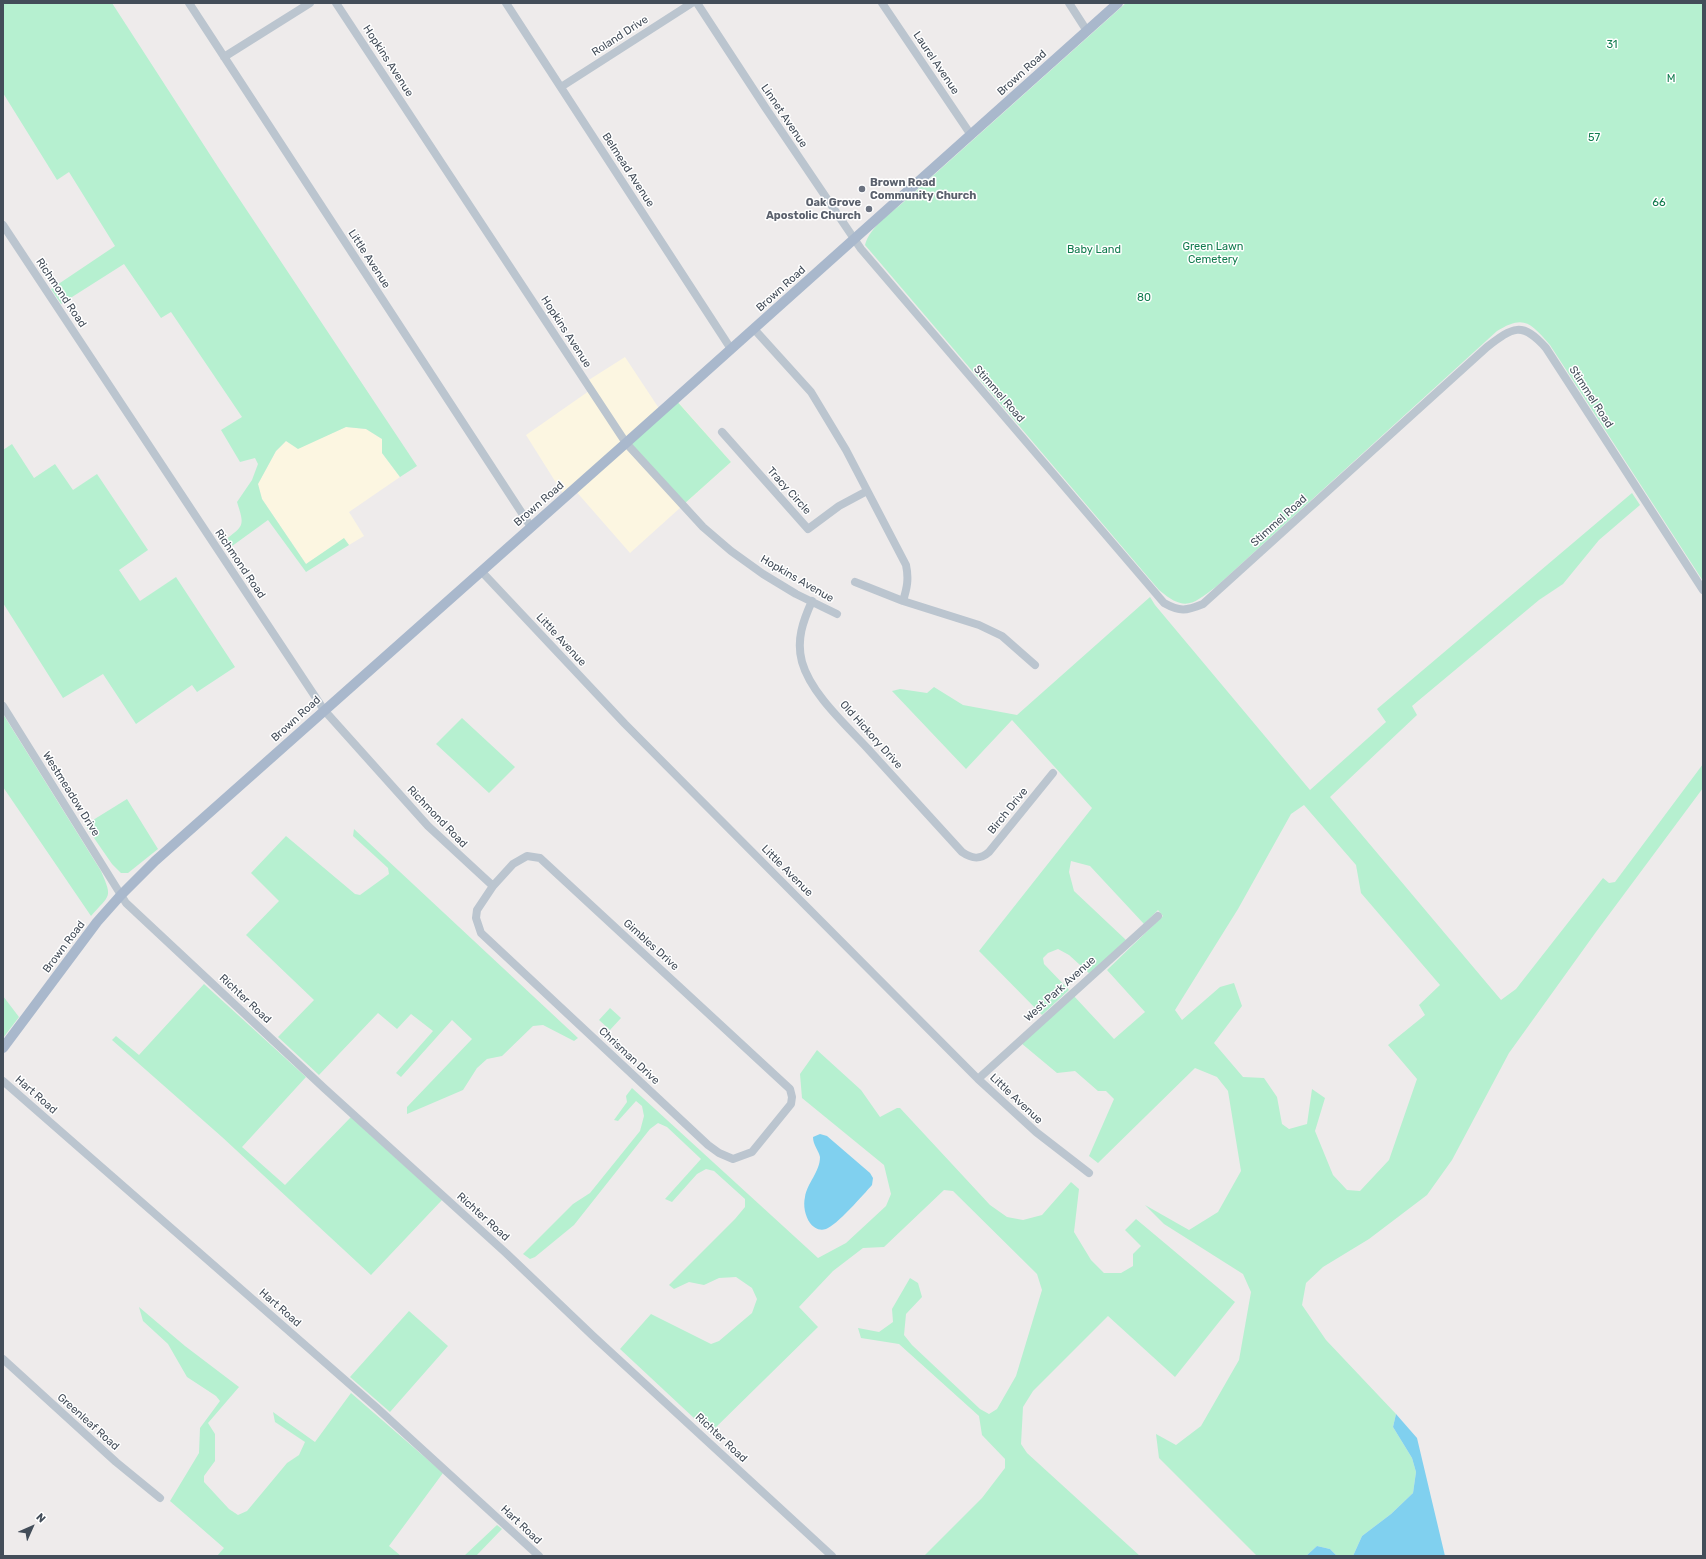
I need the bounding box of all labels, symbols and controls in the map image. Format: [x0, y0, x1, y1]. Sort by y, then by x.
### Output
street label: Roland Drive [589, 13, 651, 59]
street label: Hopkins Avenue [360, 23, 416, 99]
street label: Laurel Avenue [910, 29, 962, 97]
park label: 31 [1606, 38, 1618, 52]
street label: Brown Road [995, 47, 1049, 99]
park label: M [1667, 72, 1675, 86]
street label: Linnet Avenue [758, 82, 810, 150]
street label: Belmead Avenue [599, 130, 657, 210]
park label: 57 [1588, 131, 1600, 145]
place label: Brown Road Community Church [870, 176, 976, 202]
marker: Brown Road Community Church [857, 184, 867, 194]
place label: Oak Grove Apostolic Church [766, 196, 861, 222]
park label: 66 [1652, 196, 1666, 210]
marker: Oak Grove Apostolic Church [864, 204, 874, 214]
street label: Little Avenue [345, 227, 393, 291]
park label: Green Lawn Cemetery [1183, 240, 1243, 266]
park label: Baby Land [1067, 243, 1121, 257]
street label: Richmond Road [33, 256, 89, 330]
street label: Brown Road [754, 263, 808, 315]
park label: 80 [1137, 291, 1151, 305]
street label: Hopkins Avenue [538, 294, 594, 370]
street label: Stimmel Road [971, 363, 1027, 425]
street label: Stimmel Road [1566, 364, 1616, 430]
street label: Tracy Circle [764, 465, 814, 517]
street label: Brown Road [511, 479, 567, 529]
street label: Stimmel Road [1248, 492, 1310, 550]
street label: Richmond Road [212, 527, 268, 601]
street label: Hopkins Avenue [758, 553, 836, 605]
street label: Little Avenue [533, 611, 589, 669]
street label: Brown Road [269, 693, 323, 745]
street label: Old Hickory Drive [837, 698, 905, 772]
street label: Westmeadow Drive [40, 749, 102, 839]
street label: Richmond Road [404, 783, 470, 851]
street label: Birch Drive [985, 785, 1031, 837]
street label: Little Avenue [758, 842, 816, 900]
street label: Gimbles Drive [621, 917, 681, 973]
street label: Brown Road [40, 918, 88, 976]
street label: West Park Avenue [1022, 954, 1098, 1024]
street label: Richter Road [216, 972, 274, 1026]
street label: Chrisman Drive [596, 1025, 662, 1087]
street label: Little Avenue [987, 1071, 1045, 1127]
street label: Hart Road [12, 1073, 60, 1117]
street label: Richter Road [454, 1190, 512, 1244]
street label: Hart Road [256, 1286, 304, 1330]
street label: Greenleaf Road [54, 1391, 122, 1453]
street label: Richter Road [692, 1411, 750, 1465]
street label: Hart Road [498, 1503, 544, 1547]
north arrow [12, 1507, 52, 1547]
text: N [33, 1511, 48, 1526]

